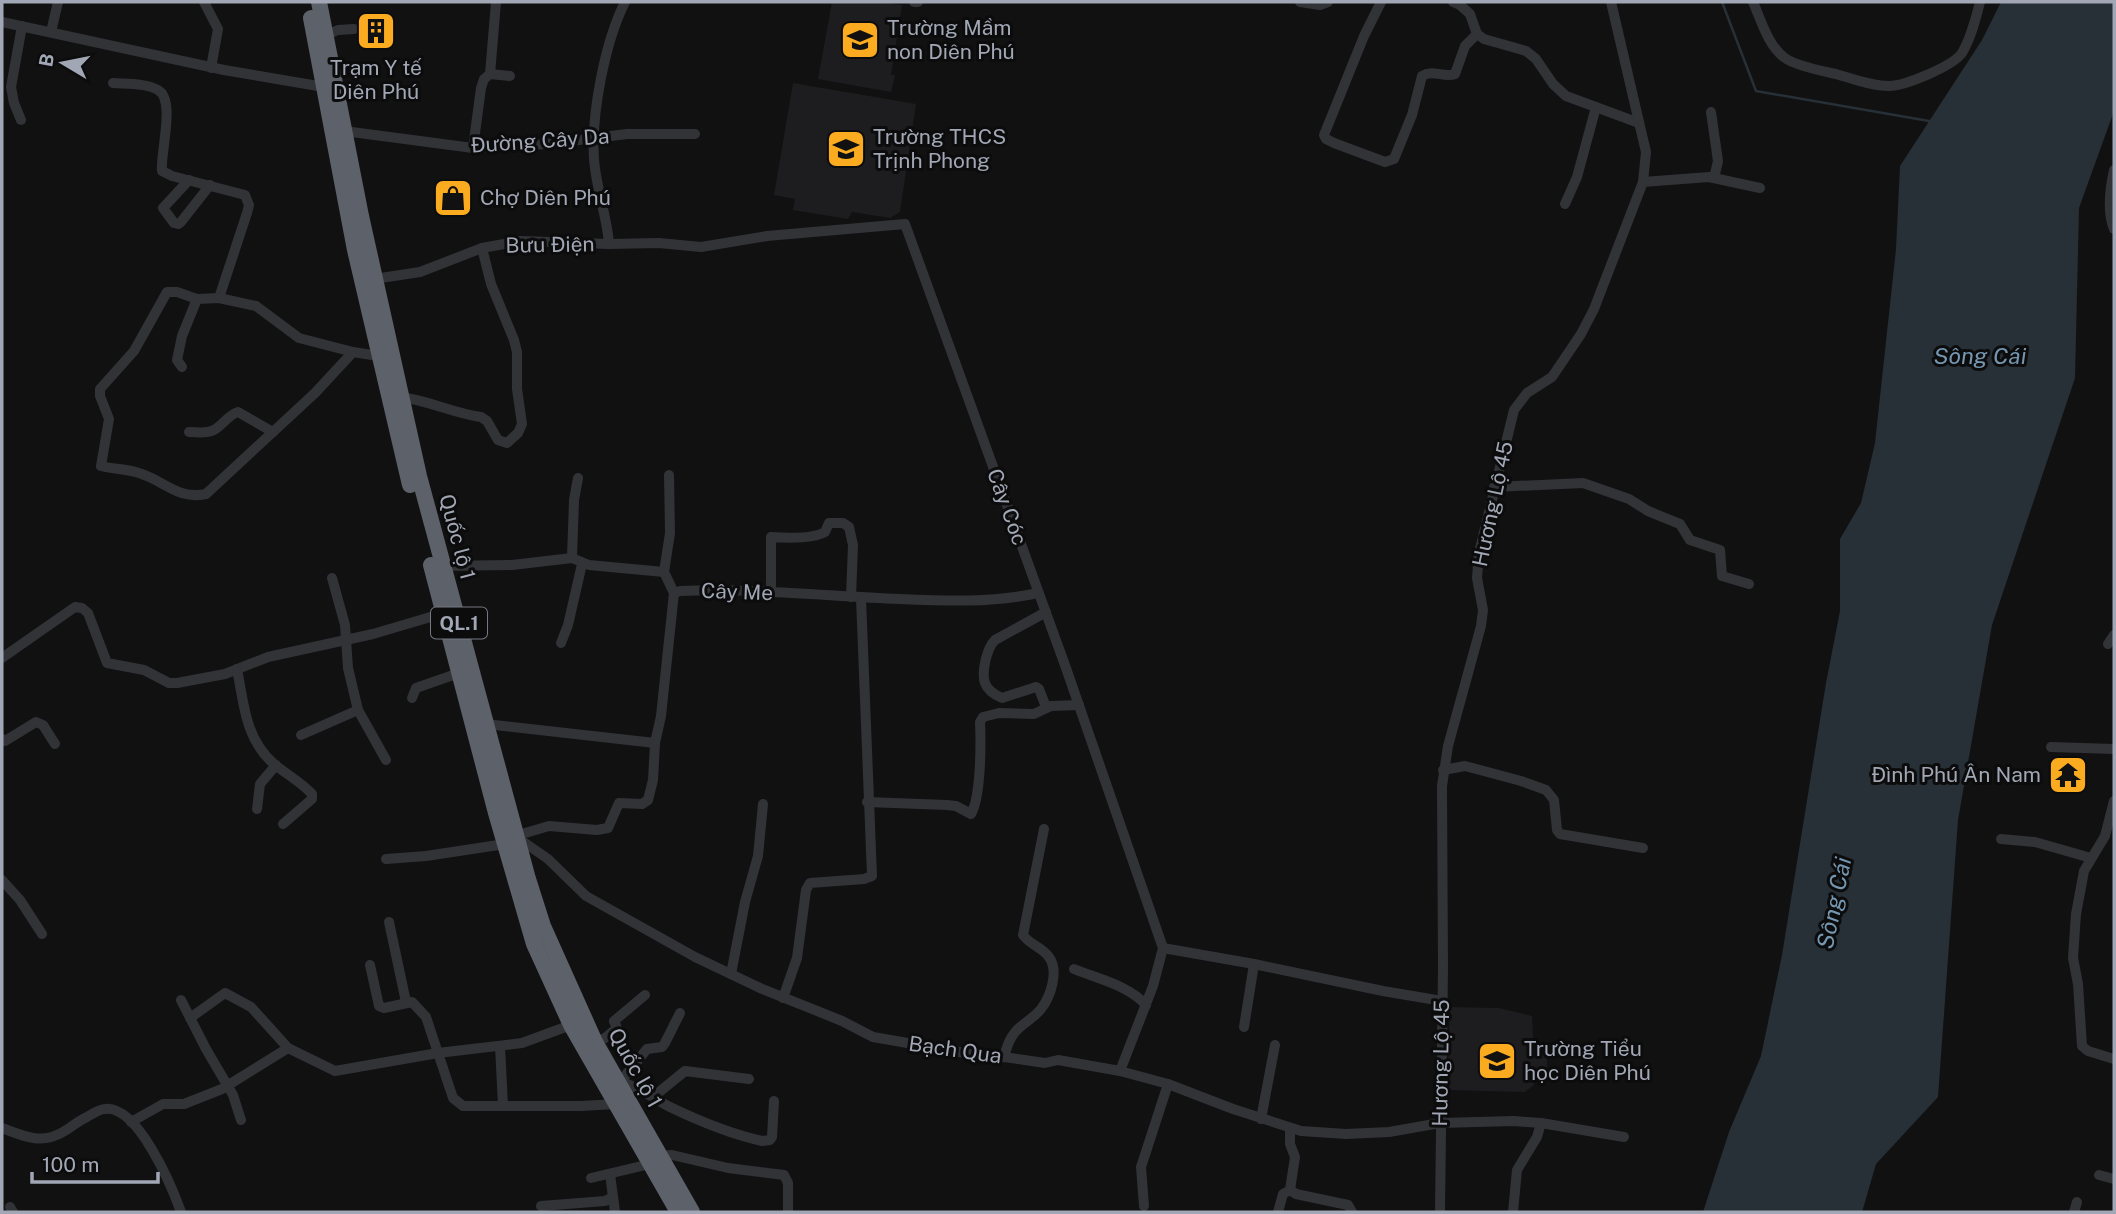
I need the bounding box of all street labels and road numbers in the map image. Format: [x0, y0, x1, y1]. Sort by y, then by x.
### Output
street label: Đường Cây Da [470, 123, 610, 158]
street label: Bưu Điện [505, 231, 595, 258]
street label: Hương Lộ 45 [1467, 439, 1518, 569]
street label: Cây Cóc [982, 465, 1033, 548]
street label: Quốc lộ 1 [434, 491, 481, 582]
street label: Cây Me [701, 578, 774, 605]
road number: QL.1 [431, 608, 487, 638]
street label: Hương Lộ 45 [1427, 999, 1454, 1127]
street label: Quốc lộ 1 [603, 1023, 668, 1112]
street label: Bạch Qua [907, 1031, 1003, 1068]

